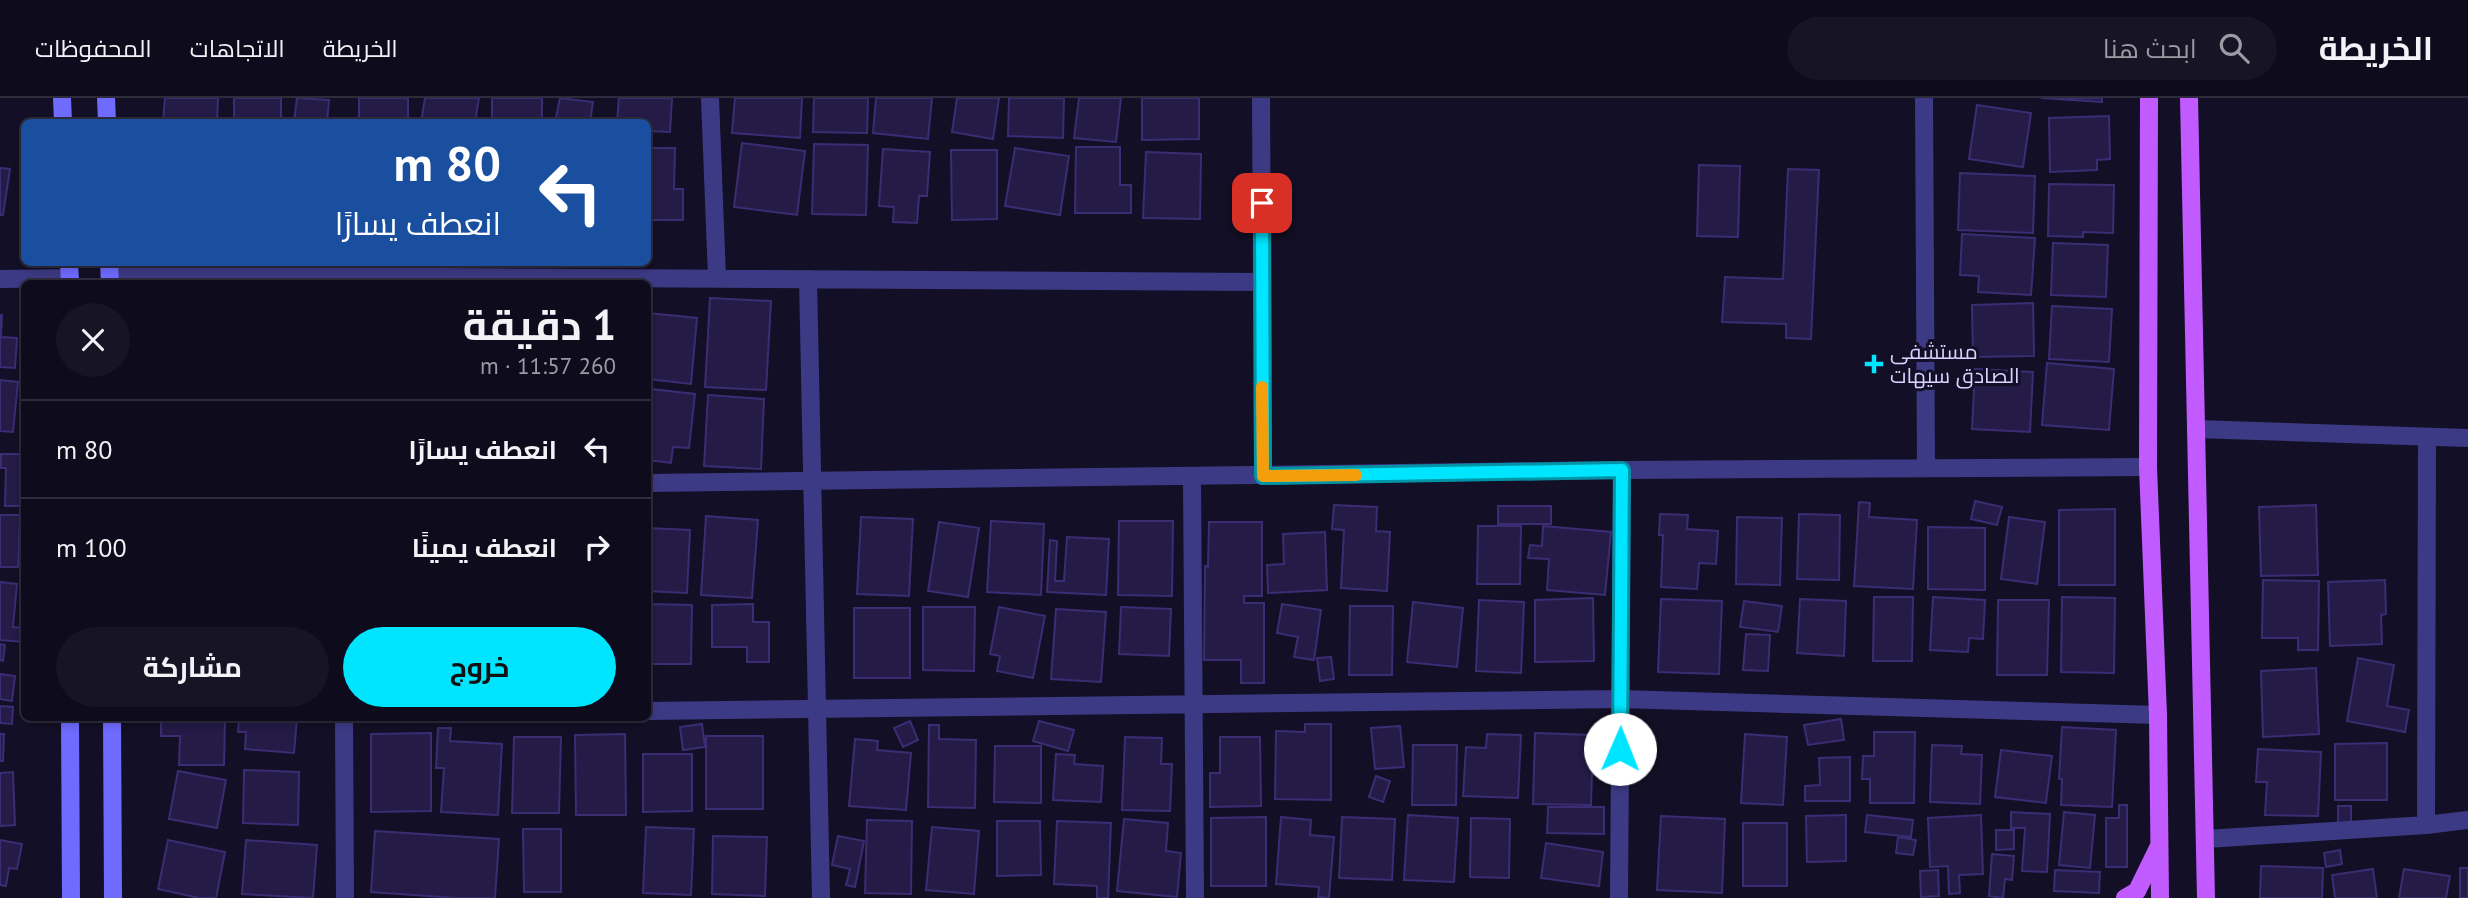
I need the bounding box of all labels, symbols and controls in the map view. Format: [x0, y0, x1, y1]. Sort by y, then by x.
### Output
search box [1787, 17, 2277, 80]
text: الخريطة [2319, 26, 2433, 69]
icon: search [2215, 29, 2253, 67]
text: ابحث هنا [2103, 32, 2197, 65]
text: المحفوظات [35, 33, 152, 64]
text: الاتجاهات [190, 33, 285, 64]
text: الخريطة [323, 33, 398, 64]
text: 80 m [394, 131, 501, 195]
icon: left [525, 147, 616, 238]
pin [1232, 173, 1292, 233]
icon: arrive [1243, 184, 1281, 222]
text: انعطف يسارًا [335, 202, 501, 244]
text: 1 دقيقة [463, 297, 616, 352]
button: close [56, 303, 130, 377]
place label: مستشفى الصادق سيهات [1890, 338, 2020, 389]
text: 260 m · 11:57 [480, 351, 616, 380]
marker: مستشفى الصادق سيهات [1864, 354, 1884, 374]
icon: left [578, 430, 616, 468]
text: 80 m [56, 433, 112, 466]
text: انعطف يسارًا [409, 433, 557, 466]
icon: right [578, 528, 616, 566]
text: 100 m [56, 531, 127, 564]
text: انعطف يمينًا [412, 531, 557, 564]
button: مشاركة [56, 627, 329, 707]
button: خروج [343, 627, 616, 707]
position arrow [1583, 712, 1657, 786]

